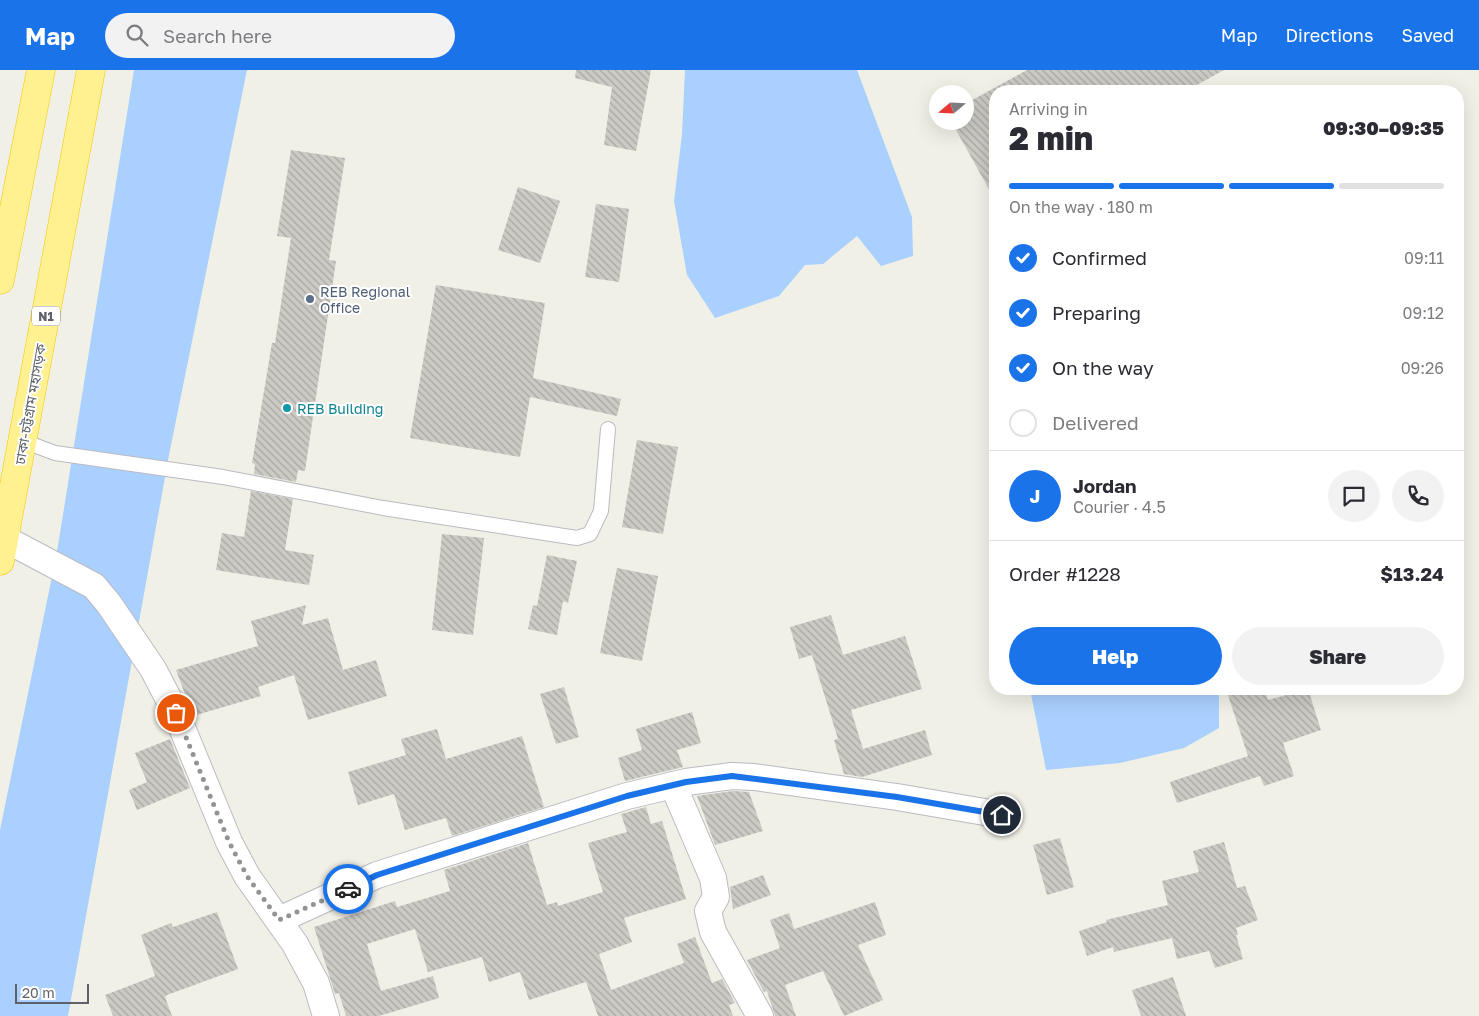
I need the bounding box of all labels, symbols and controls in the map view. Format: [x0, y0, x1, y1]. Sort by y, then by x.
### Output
search box [105, 13, 455, 58]
text: Map [25, 21, 75, 50]
icon: search [123, 21, 151, 49]
text: Search here [163, 24, 272, 47]
text: Map [1221, 24, 1257, 46]
text: Directions [1285, 24, 1373, 46]
text: Saved [1401, 24, 1454, 46]
north arrow [929, 85, 974, 130]
map controls [929, 85, 974, 130]
text: Arriving in [1009, 99, 1088, 119]
text: 09:30–09:35 [1323, 116, 1444, 139]
text: 2 min [1009, 119, 1093, 157]
text: On the way · 180 m [1009, 197, 1153, 217]
icon: check [1009, 244, 1037, 272]
text: Confirmed [1052, 246, 1147, 269]
text: 09:11 [1404, 248, 1444, 268]
place label: REB Regional Office [320, 283, 410, 316]
marker: REB Regional Office [304, 293, 316, 305]
icon: check [1009, 299, 1037, 327]
text: Preparing [1052, 301, 1141, 324]
text: 09:12 [1403, 303, 1444, 323]
road number: N1 [32, 307, 60, 326]
street label: ঢাকা-চট্টগ্রাম মহাসড়ক [11, 342, 49, 467]
icon: check [1009, 354, 1037, 382]
text: On the way [1052, 356, 1154, 379]
text: 09:26 [1401, 358, 1444, 378]
place label: REB Building [297, 400, 383, 417]
marker: REB Building [281, 402, 293, 414]
text: Delivered [1052, 411, 1139, 434]
button: chat [1328, 470, 1380, 522]
button: phone [1392, 470, 1444, 522]
text: Jordan [1073, 474, 1137, 497]
text: J [1030, 484, 1040, 507]
text: Courier · 4.5 [1073, 497, 1166, 517]
text: Order #1228 [1009, 562, 1121, 585]
text: $13.24 [1380, 562, 1444, 585]
button: Help [1009, 627, 1222, 685]
button: Share [1232, 627, 1444, 685]
pin [155, 692, 197, 734]
icon: bag [162, 699, 190, 727]
pin [981, 794, 1023, 836]
icon: home [988, 801, 1016, 829]
courier [323, 864, 373, 914]
icon: car [334, 875, 362, 903]
scale bar [15, 981, 89, 1004]
text: 20 m [22, 984, 55, 1001]

